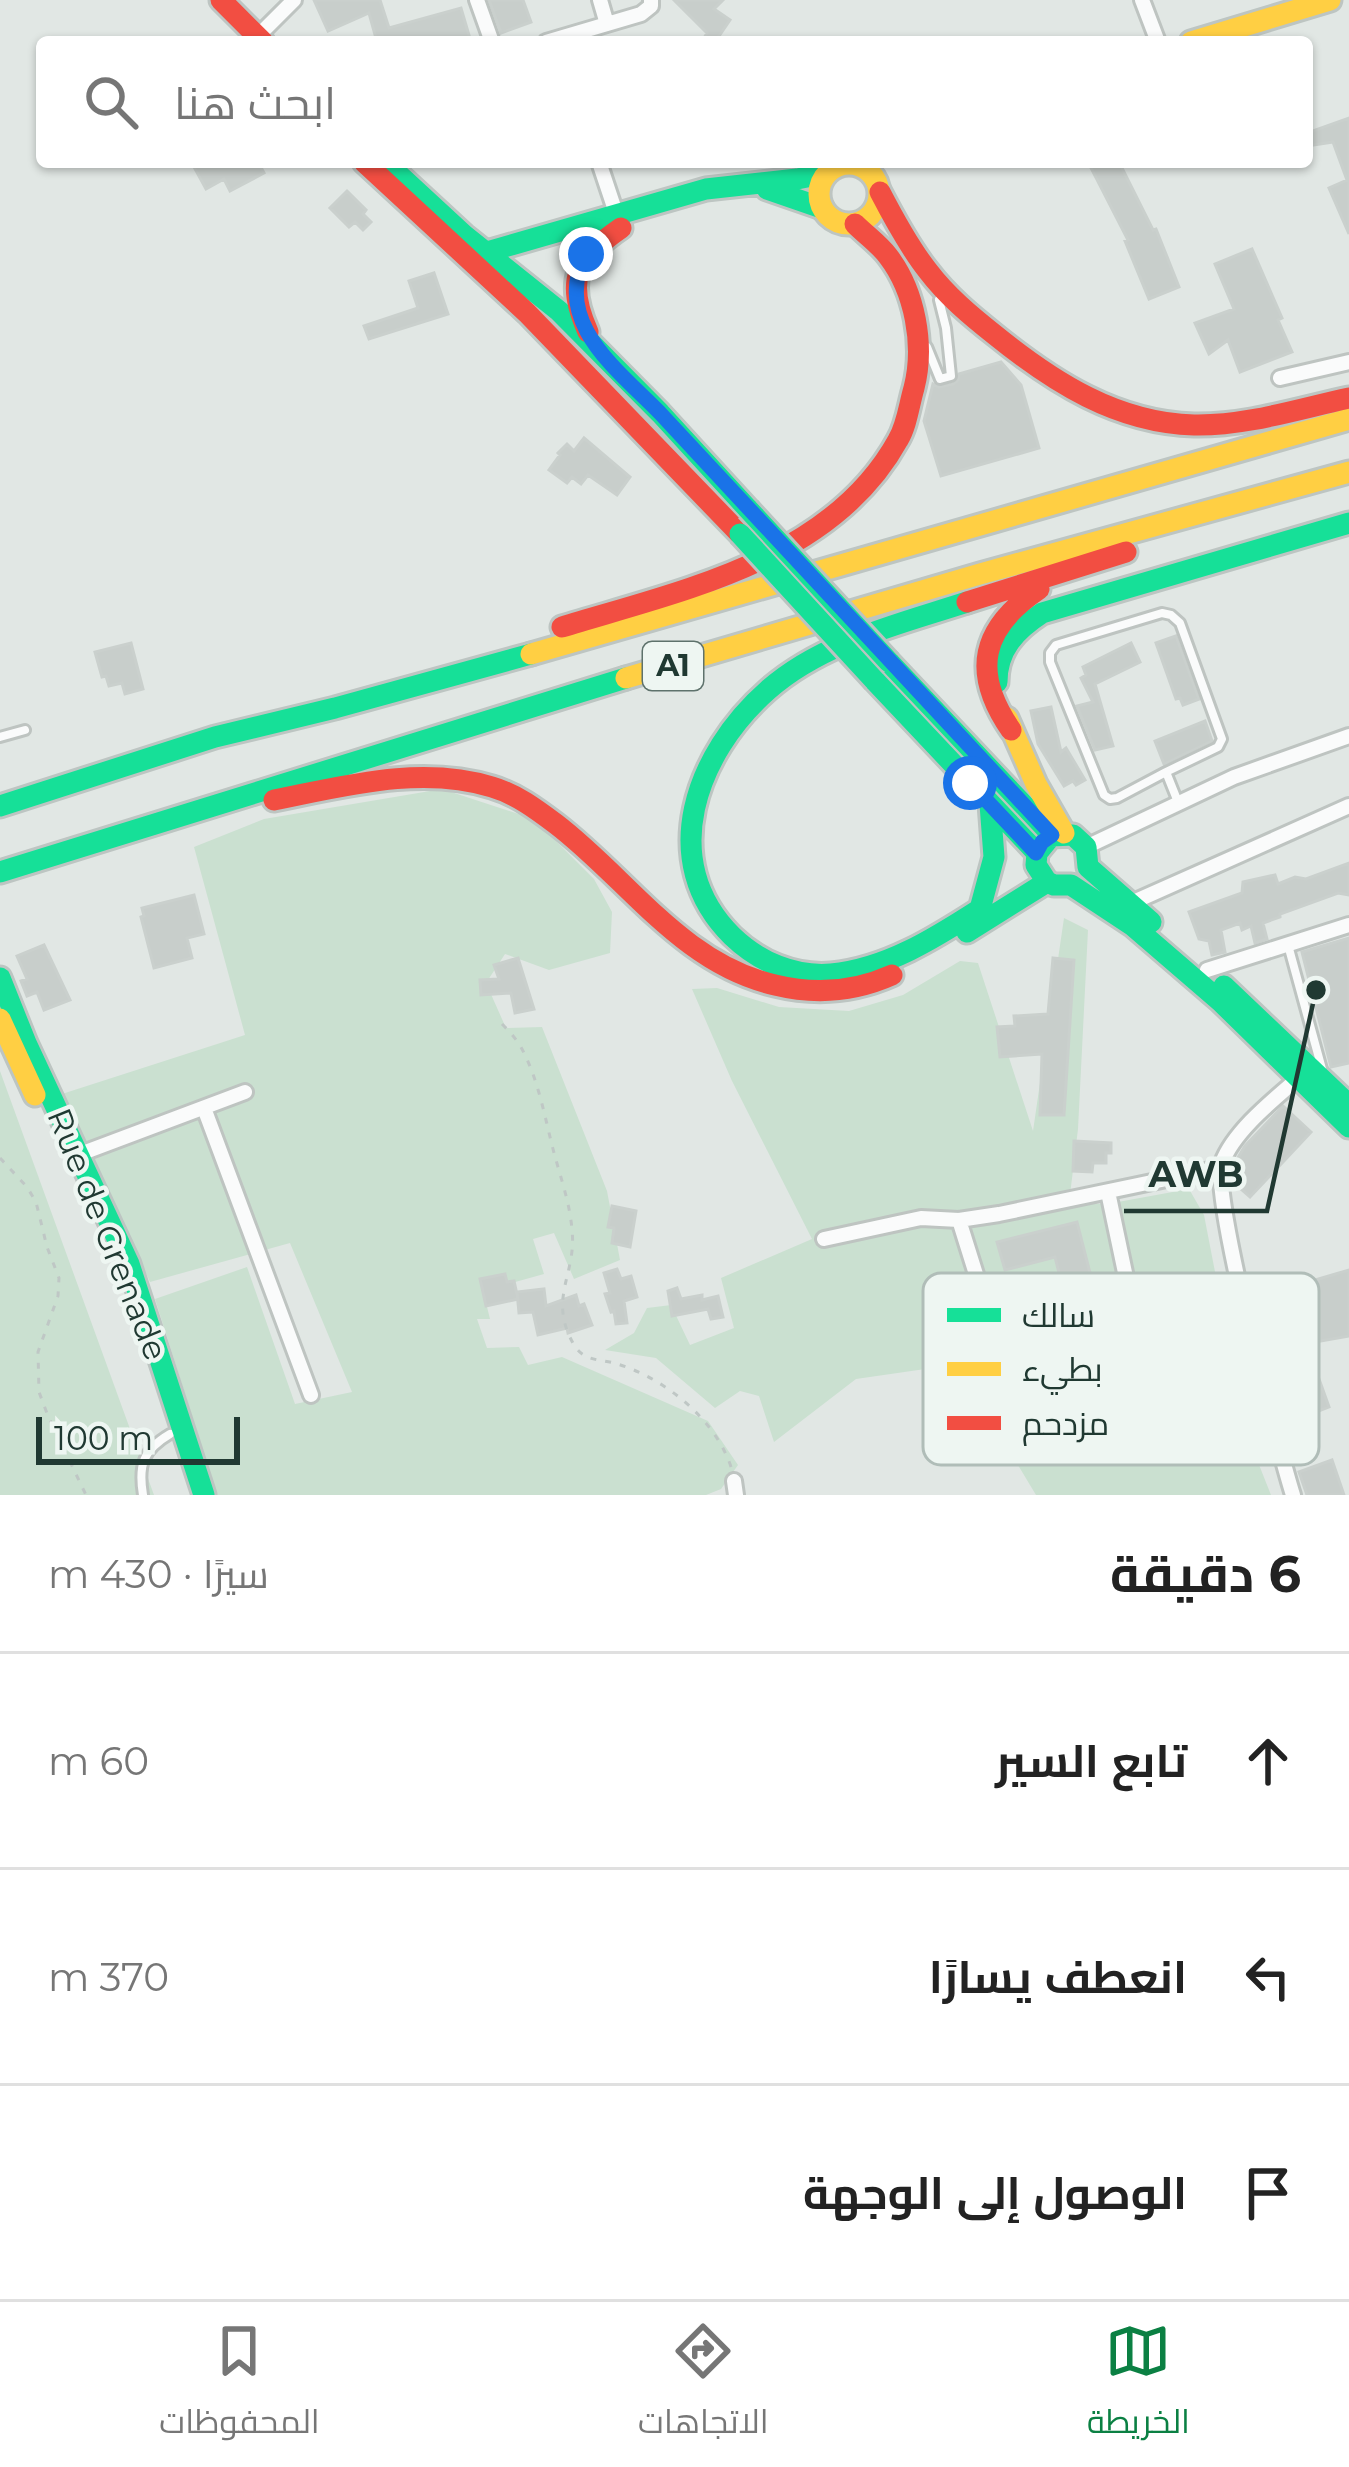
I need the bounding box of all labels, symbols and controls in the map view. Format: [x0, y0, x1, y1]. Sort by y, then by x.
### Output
search box [36, 36, 1313, 168]
icon: search [78, 69, 144, 135]
text: ابحث هنا [174, 75, 336, 130]
route end [559, 227, 613, 281]
road number: A1 [643, 642, 703, 690]
route start [943, 756, 997, 810]
street label: Rue de Grenade [39, 1102, 177, 1366]
callout: AWB [1124, 1139, 1267, 1211]
text: AWB [1147, 1152, 1244, 1196]
legend [923, 1273, 1319, 1465]
text: سالك [1022, 1295, 1095, 1335]
text: بطيء [1022, 1349, 1103, 1395]
text: مزدحم [1022, 1403, 1109, 1446]
scale bar [36, 1411, 240, 1464]
text: 100 m [54, 1418, 153, 1458]
text: 6 دقيقة [1110, 1543, 1301, 1605]
text: سيرًا · 430 m [48, 1550, 269, 1598]
icon: ahead [1235, 1728, 1301, 1794]
text: تابع السير [995, 1733, 1187, 1788]
text: 60 m [48, 1737, 149, 1785]
icon: left [1235, 1944, 1301, 2010]
text: انعطف يسارًا [929, 1949, 1187, 2004]
text: 370 m [48, 1953, 169, 2001]
icon: arrive [1235, 2160, 1301, 2226]
text: الوصول إلى الوجهة [803, 2165, 1187, 2220]
tab: المحفوظات [159, 2318, 320, 2452]
tab: الاتجاهات [638, 2318, 769, 2452]
tab: الخريطة [1087, 2318, 1190, 2452]

